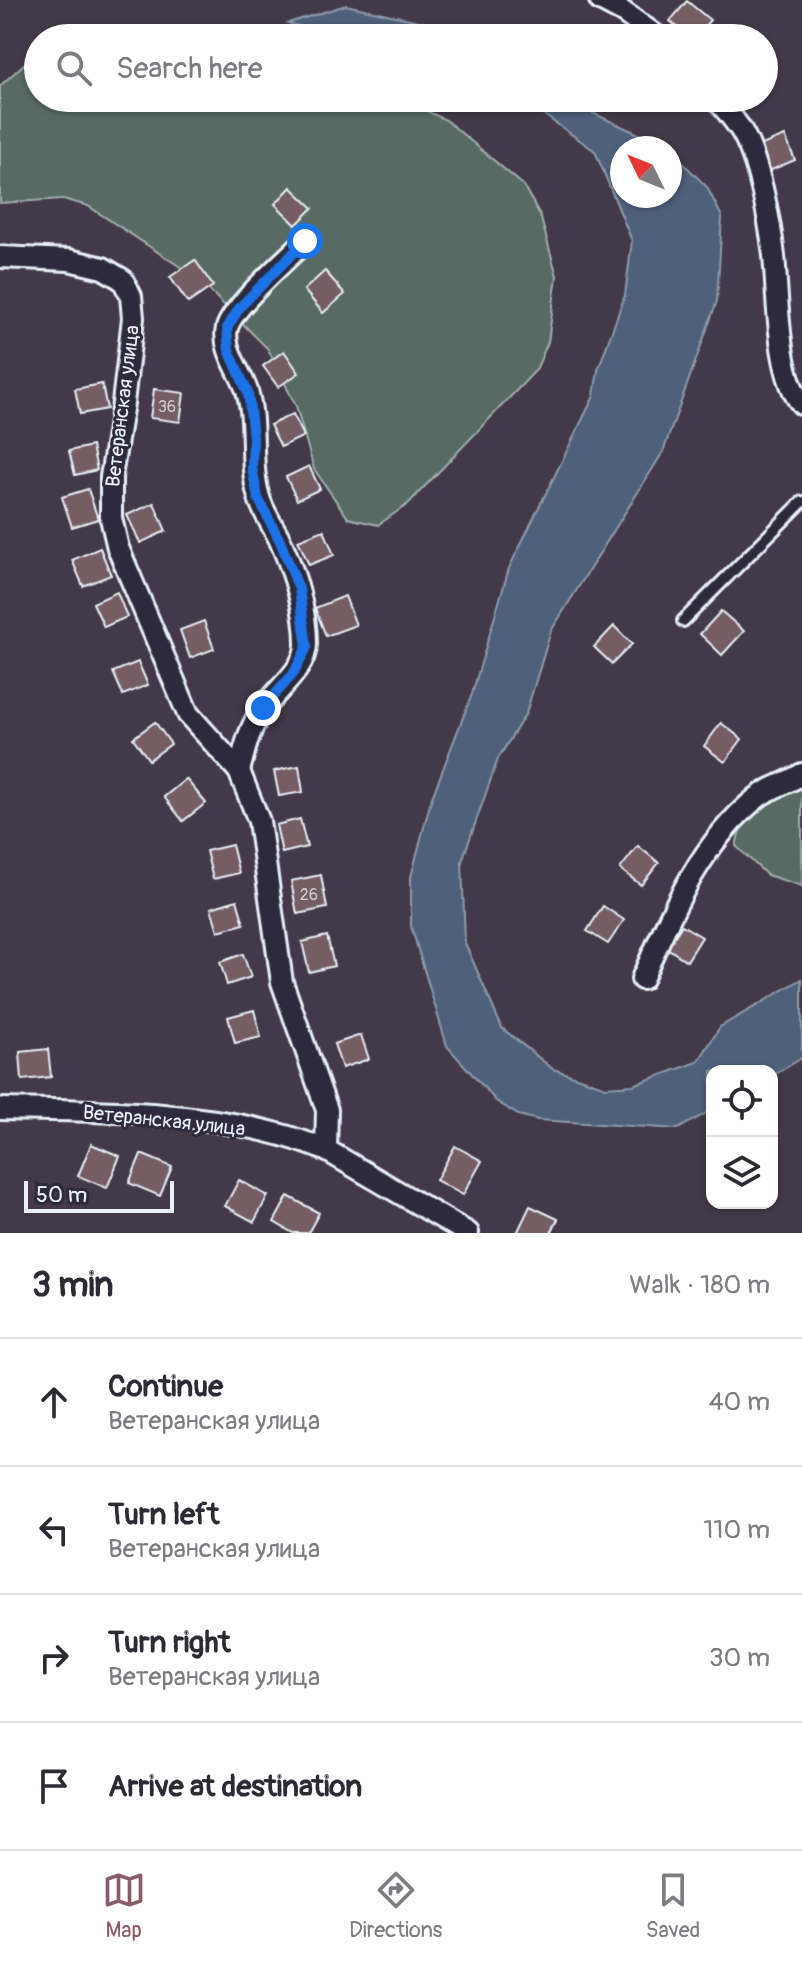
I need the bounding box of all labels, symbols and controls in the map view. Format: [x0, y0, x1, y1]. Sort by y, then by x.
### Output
search box [24, 24, 778, 112]
icon: search [52, 46, 96, 90]
text: Search here [116, 50, 263, 87]
north arrow [610, 136, 682, 208]
route start [287, 223, 323, 259]
street label: Ветеранская улица [100, 324, 145, 489]
house number: 36 [158, 397, 176, 417]
route end [245, 690, 281, 726]
house number: 26 [300, 885, 318, 905]
map controls [706, 1065, 778, 1209]
button: locate [706, 1065, 778, 1137]
street label: Ветеранская улица [82, 1100, 246, 1141]
button: layers [706, 1137, 778, 1209]
scale bar [24, 1177, 174, 1213]
text: 50 m [36, 1181, 87, 1209]
text: 3 min [32, 1264, 114, 1307]
text: Walk · 180 m [629, 1269, 770, 1301]
text: Continue [108, 1368, 223, 1405]
icon: ahead [32, 1380, 76, 1424]
text: 40 m [708, 1386, 770, 1418]
text: Ветеранская улица [108, 1405, 320, 1437]
text: Turn left [108, 1496, 219, 1533]
icon: left [32, 1508, 76, 1552]
text: 110 m [703, 1514, 770, 1546]
text: Ветеранская улица [108, 1533, 320, 1565]
text: Turn right [108, 1624, 231, 1661]
icon: right [32, 1636, 76, 1680]
text: 30 m [709, 1642, 770, 1674]
text: Ветеранская улица [108, 1661, 320, 1693]
icon: arrive [32, 1764, 76, 1808]
text: Arrive at destination [108, 1768, 362, 1805]
tab: Map [102, 1868, 146, 1944]
tab: Directions [349, 1868, 442, 1944]
tab: Saved [646, 1868, 700, 1944]

